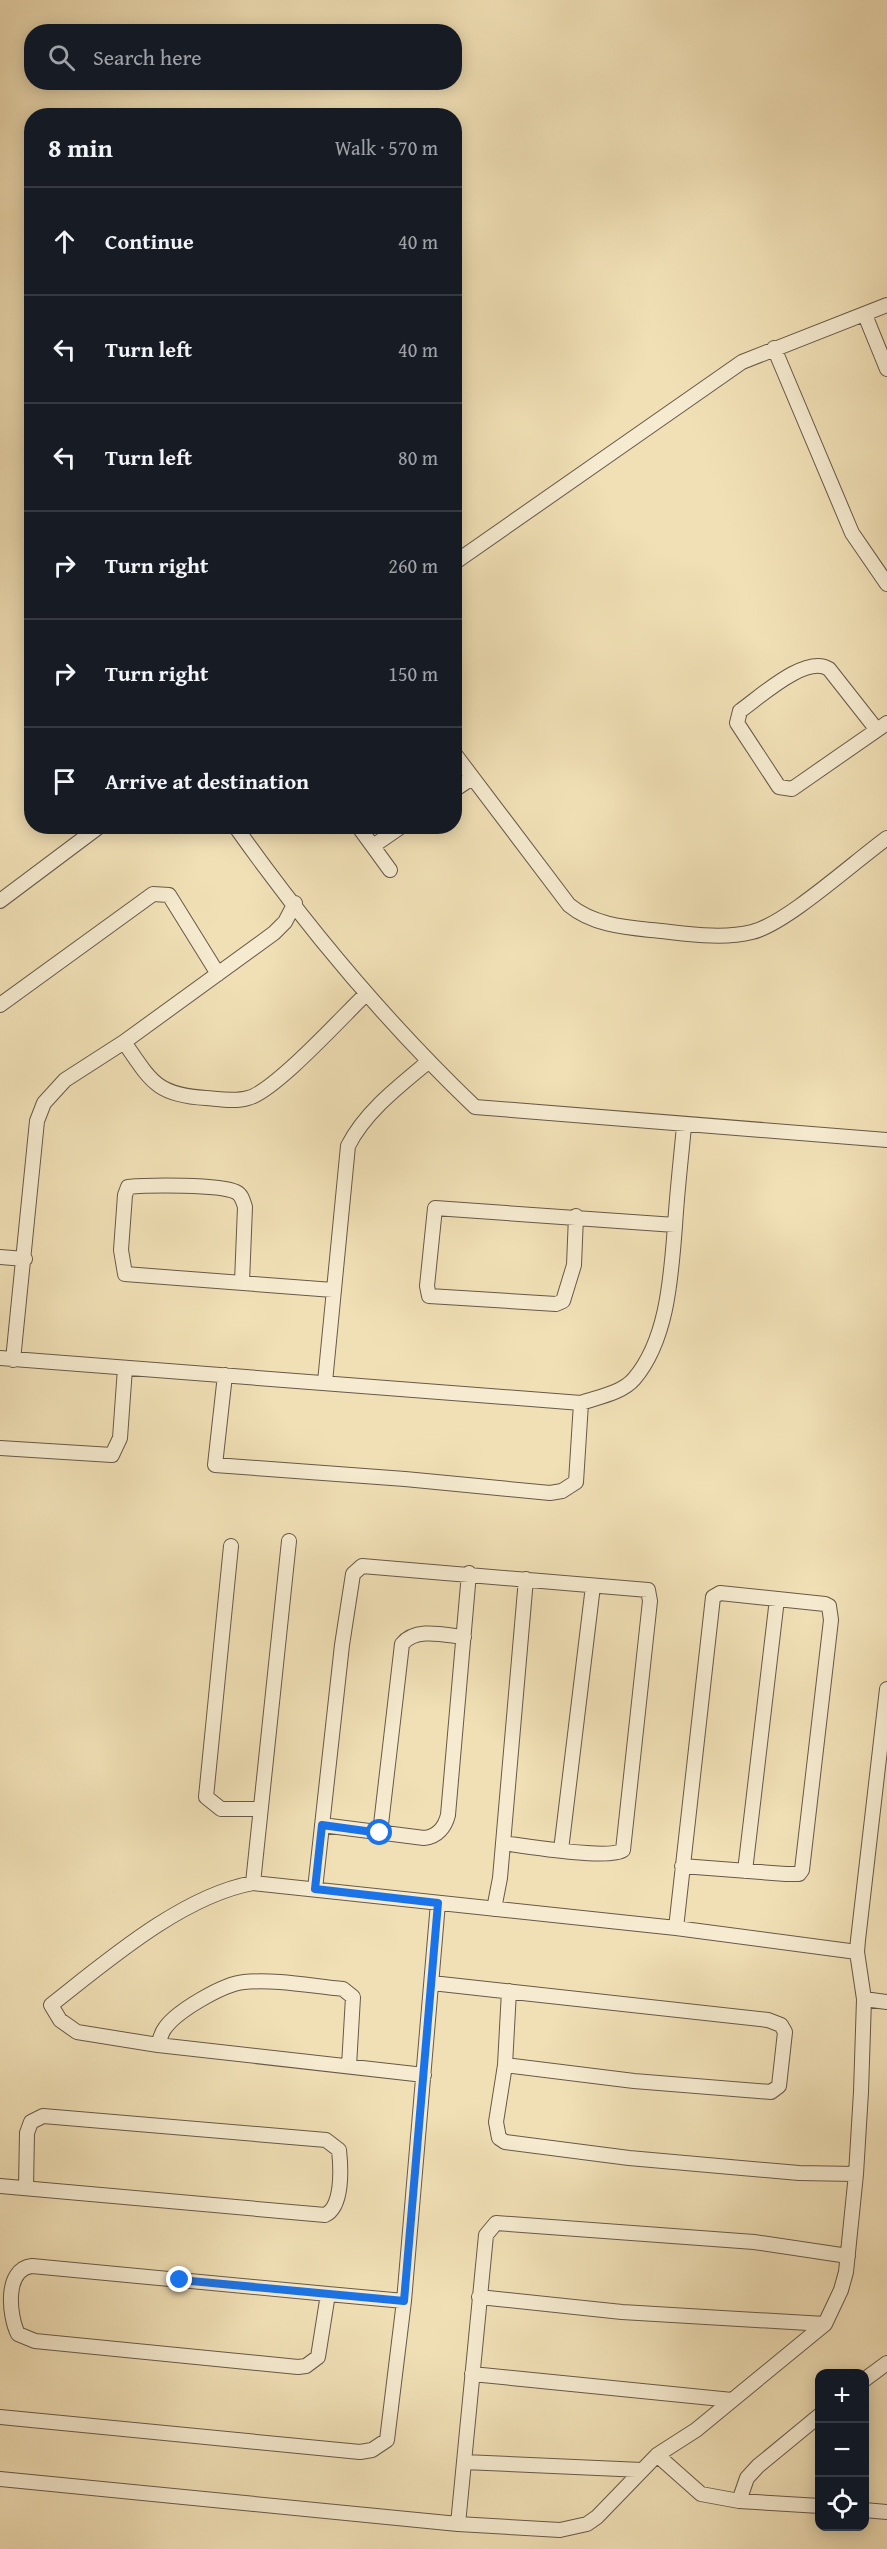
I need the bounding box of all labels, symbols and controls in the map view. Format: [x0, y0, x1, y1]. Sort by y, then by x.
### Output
search box [24, 24, 462, 90]
icon: search [45, 41, 78, 74]
text: Search here [93, 41, 202, 73]
text: 8 min [48, 128, 113, 167]
text: Walk · 570 m [335, 133, 438, 162]
icon: ahead [48, 225, 81, 258]
text: Continue [105, 225, 194, 257]
text: 40 m [398, 227, 438, 256]
icon: left [48, 333, 81, 366]
text: Turn left [105, 333, 192, 365]
text: 40 m [398, 335, 438, 364]
icon: left [48, 441, 81, 474]
text: Turn left [105, 441, 192, 473]
text: 80 m [398, 443, 438, 472]
icon: right [48, 549, 81, 582]
text: Turn right [105, 549, 208, 581]
text: 260 m [388, 551, 438, 580]
icon: right [48, 657, 81, 690]
text: Turn right [105, 657, 208, 689]
text: 150 m [388, 659, 438, 688]
icon: arrive [48, 765, 81, 798]
text: Arrive at destination [105, 765, 309, 797]
route start [366, 1819, 392, 1845]
route end [166, 2266, 192, 2292]
map controls [815, 2369, 869, 2531]
button: + [815, 2369, 869, 2423]
button: − [815, 2423, 869, 2477]
button: locate [815, 2477, 869, 2531]

